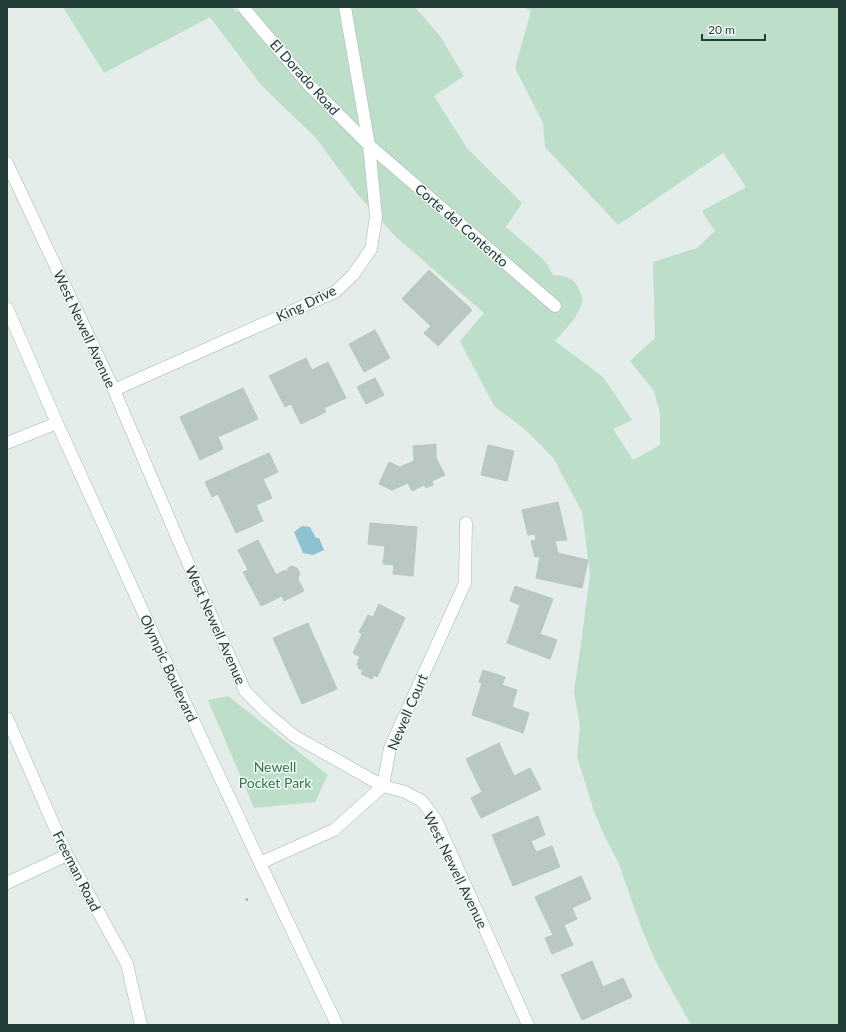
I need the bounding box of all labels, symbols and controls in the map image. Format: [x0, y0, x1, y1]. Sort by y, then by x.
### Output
scale bar [702, 16, 765, 42]
text: 20 m [708, 22, 735, 37]
street label: El Dorado Road [267, 36, 343, 118]
street label: Corte del Contento [412, 180, 512, 270]
street label: West Newell Avenue [50, 267, 120, 391]
street label: King Drive [273, 281, 339, 325]
street label: West Newell Avenue [182, 563, 250, 687]
street label: Olympic Boulevard [137, 612, 201, 724]
street label: Newell Court [383, 671, 431, 753]
park label: Newell Pocket Park [239, 758, 312, 791]
street label: West Newell Avenue [420, 809, 492, 931]
street label: Freeman Road [49, 828, 105, 914]

